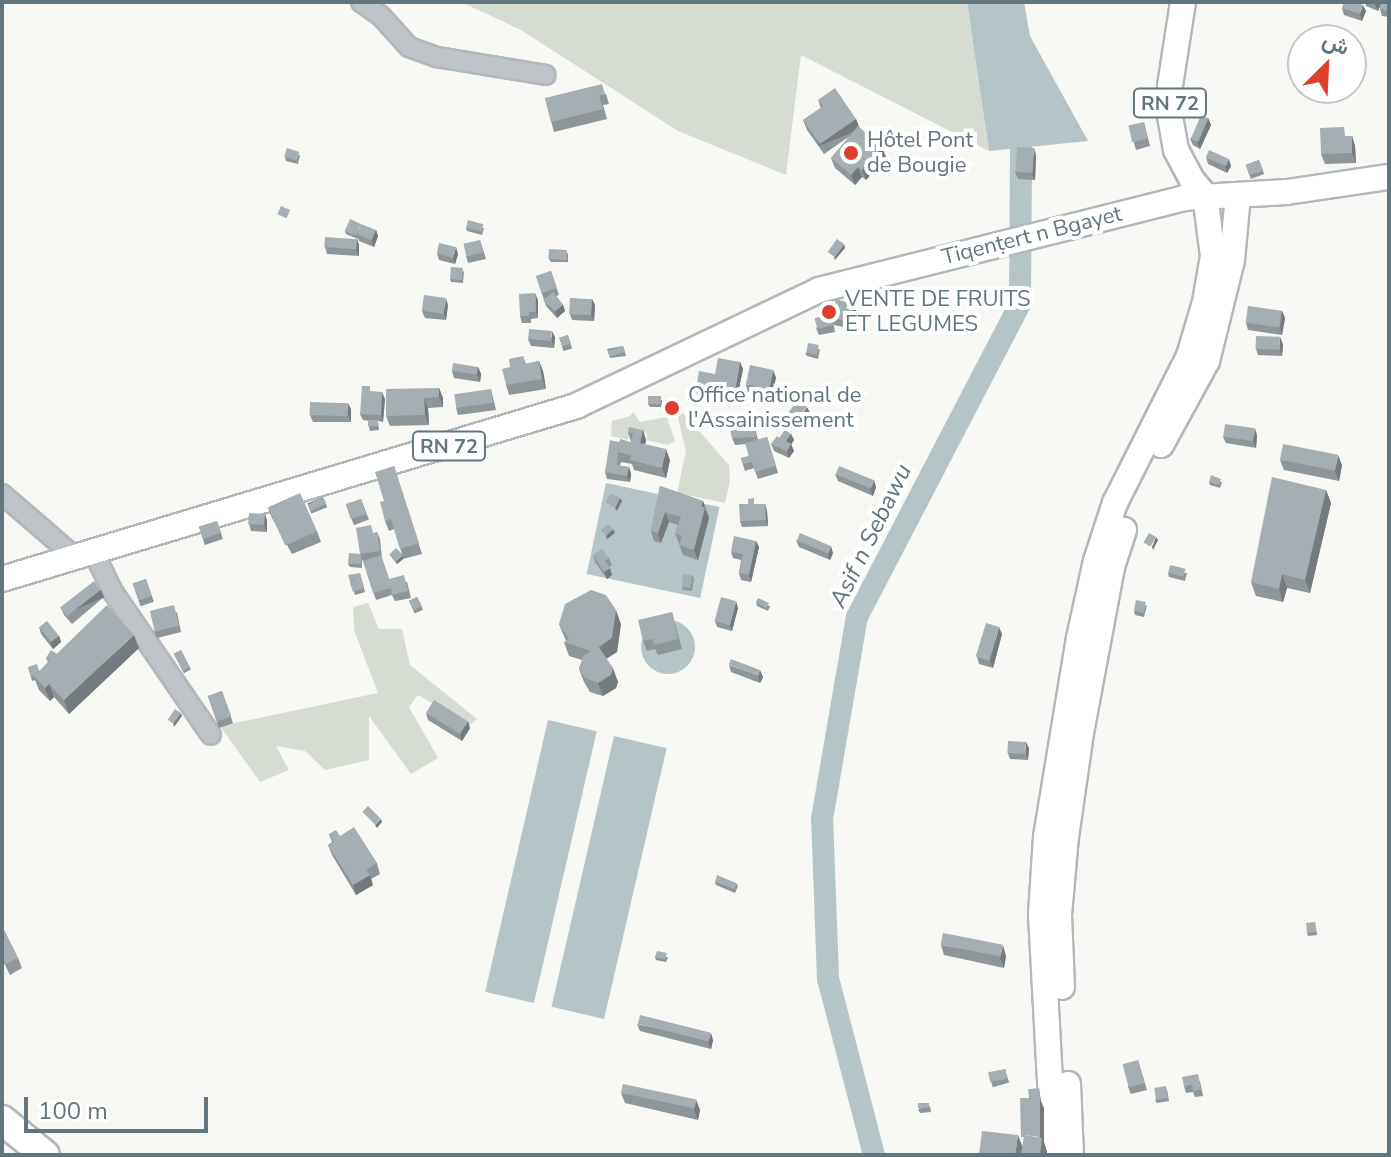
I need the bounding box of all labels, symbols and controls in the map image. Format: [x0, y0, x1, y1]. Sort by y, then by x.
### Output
north arrow [1287, 24, 1367, 104]
text: ش [1318, 25, 1354, 63]
road number: RN 72 [1132, 87, 1208, 119]
place label: Hôtel Pont de Bougie [867, 127, 973, 178]
marker: Hôtel Pont de Bougie [842, 144, 860, 162]
street label: Tiqenṭert n Bgayet [939, 201, 1125, 271]
place label: VENTE DE FRUITS ET LEGUMES [845, 286, 1030, 338]
marker: VENTE DE FRUITS ET LEGUMES [820, 303, 838, 321]
place label: Office national de l'Assainissement [688, 382, 862, 434]
marker: Office national de l'Assainissement [663, 399, 681, 417]
road number: RN 72 [411, 430, 487, 462]
water label: Asif n Sebawu [824, 459, 918, 613]
scale bar [28, 1081, 212, 1131]
text: 100 m [38, 1095, 108, 1127]

